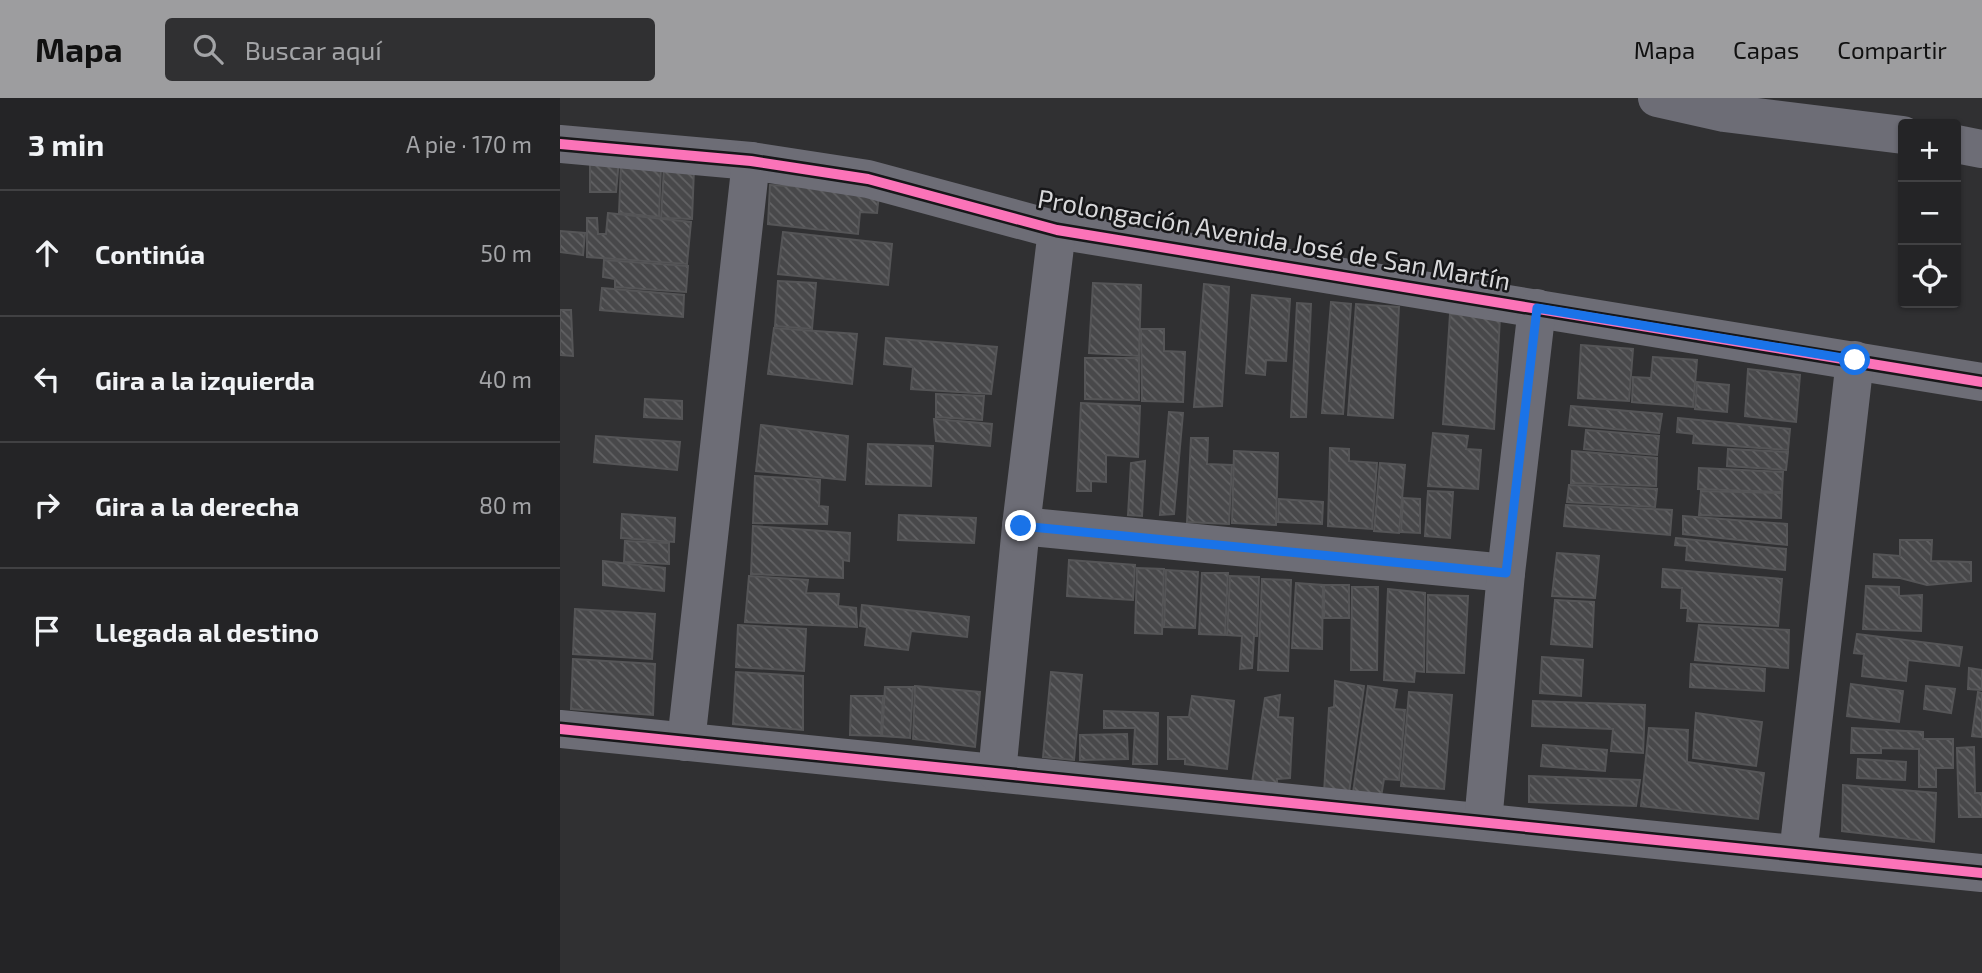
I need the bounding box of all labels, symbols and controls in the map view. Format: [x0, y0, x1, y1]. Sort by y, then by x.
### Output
search box [165, 18, 655, 81]
text: Mapa [35, 29, 123, 69]
icon: search [189, 30, 227, 68]
text: Buscar aquí [245, 34, 382, 65]
text: Mapa [1634, 35, 1695, 64]
text: Capas [1733, 35, 1799, 64]
text: Compartir [1837, 35, 1947, 64]
map controls [1898, 119, 1961, 308]
button: + [1898, 119, 1961, 182]
text: 3 min [28, 126, 104, 162]
text: A pie · 170 m [406, 130, 532, 158]
street label: Prolongación Avenida José de San Martín [1035, 182, 1513, 295]
button: − [1898, 182, 1961, 245]
icon: ahead [28, 234, 66, 272]
text: Continúa [95, 238, 205, 269]
text: 50 m [481, 239, 532, 267]
button: locate [1898, 245, 1961, 308]
route start [1839, 344, 1870, 375]
icon: left [28, 360, 66, 398]
text: Gira a la izquierda [95, 364, 315, 395]
text: 40 m [479, 365, 532, 393]
icon: right [28, 486, 66, 524]
text: Gira a la derecha [95, 490, 299, 521]
text: 80 m [479, 491, 532, 519]
route end [1005, 510, 1036, 541]
icon: arrive [28, 612, 66, 650]
text: Llegada al destino [95, 616, 319, 647]

